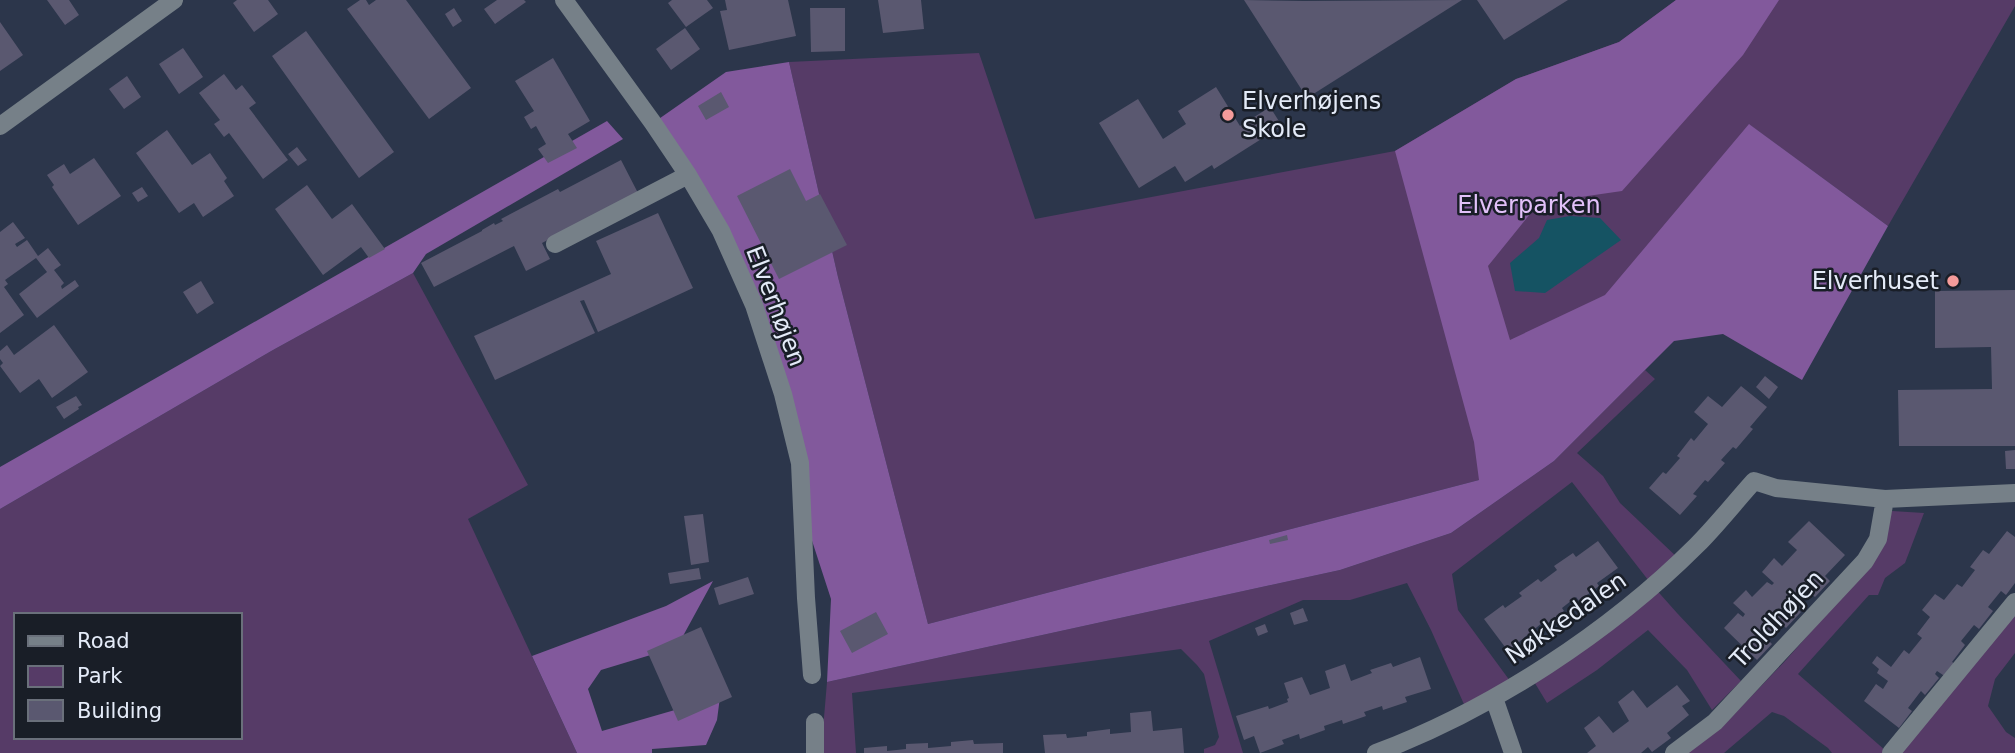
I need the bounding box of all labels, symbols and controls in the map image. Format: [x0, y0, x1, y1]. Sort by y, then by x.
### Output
place label: Elverhøjens Skole [1242, 87, 1381, 143]
marker: Elverhøjens Skole [1220, 107, 1236, 123]
park label: Elverparken [1457, 191, 1601, 219]
street label: Elverhøjen [740, 242, 812, 370]
place label: Elverhuset [1812, 267, 1939, 295]
marker: Elverhuset [1945, 273, 1961, 289]
street label: Troldhøjen [1724, 564, 1829, 674]
street label: Nøkkedalen [1500, 566, 1632, 670]
legend [14, 613, 242, 739]
text: Road [77, 629, 130, 653]
text: Park [77, 664, 123, 688]
text: Building [77, 699, 162, 723]

